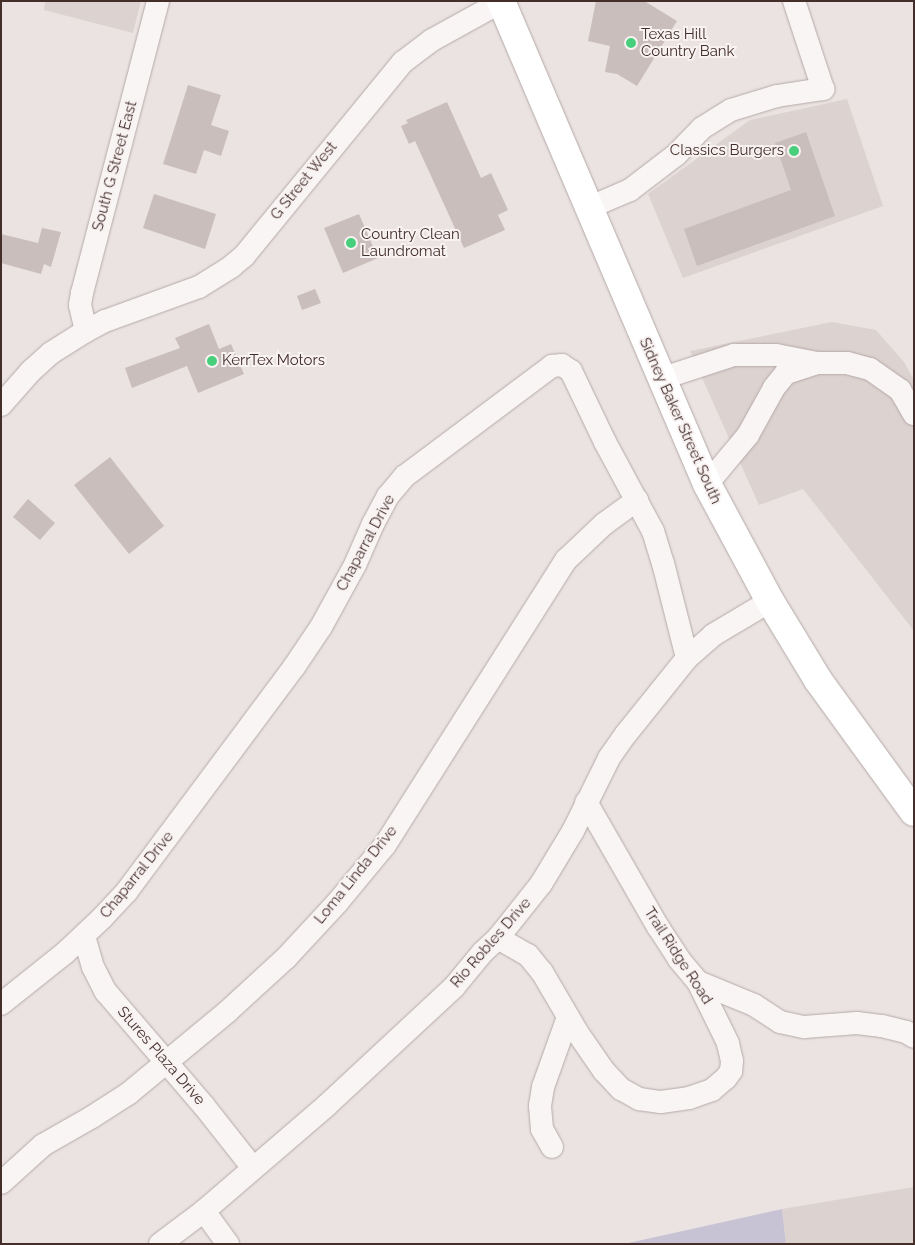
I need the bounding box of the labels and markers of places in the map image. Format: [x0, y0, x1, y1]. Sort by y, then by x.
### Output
place label: Texas Hill Country Bank [641, 25, 735, 60]
marker: Texas Hill Country Bank [625, 37, 637, 49]
place label: Classics Burgers [670, 142, 784, 160]
marker: Classics Burgers [788, 145, 800, 157]
place label: Country Clean Laundromat [361, 225, 460, 260]
marker: Country Clean Laundromat [345, 237, 357, 249]
place label: KerrTex Motors [222, 352, 325, 370]
marker: KerrTex Motors [206, 355, 218, 367]

